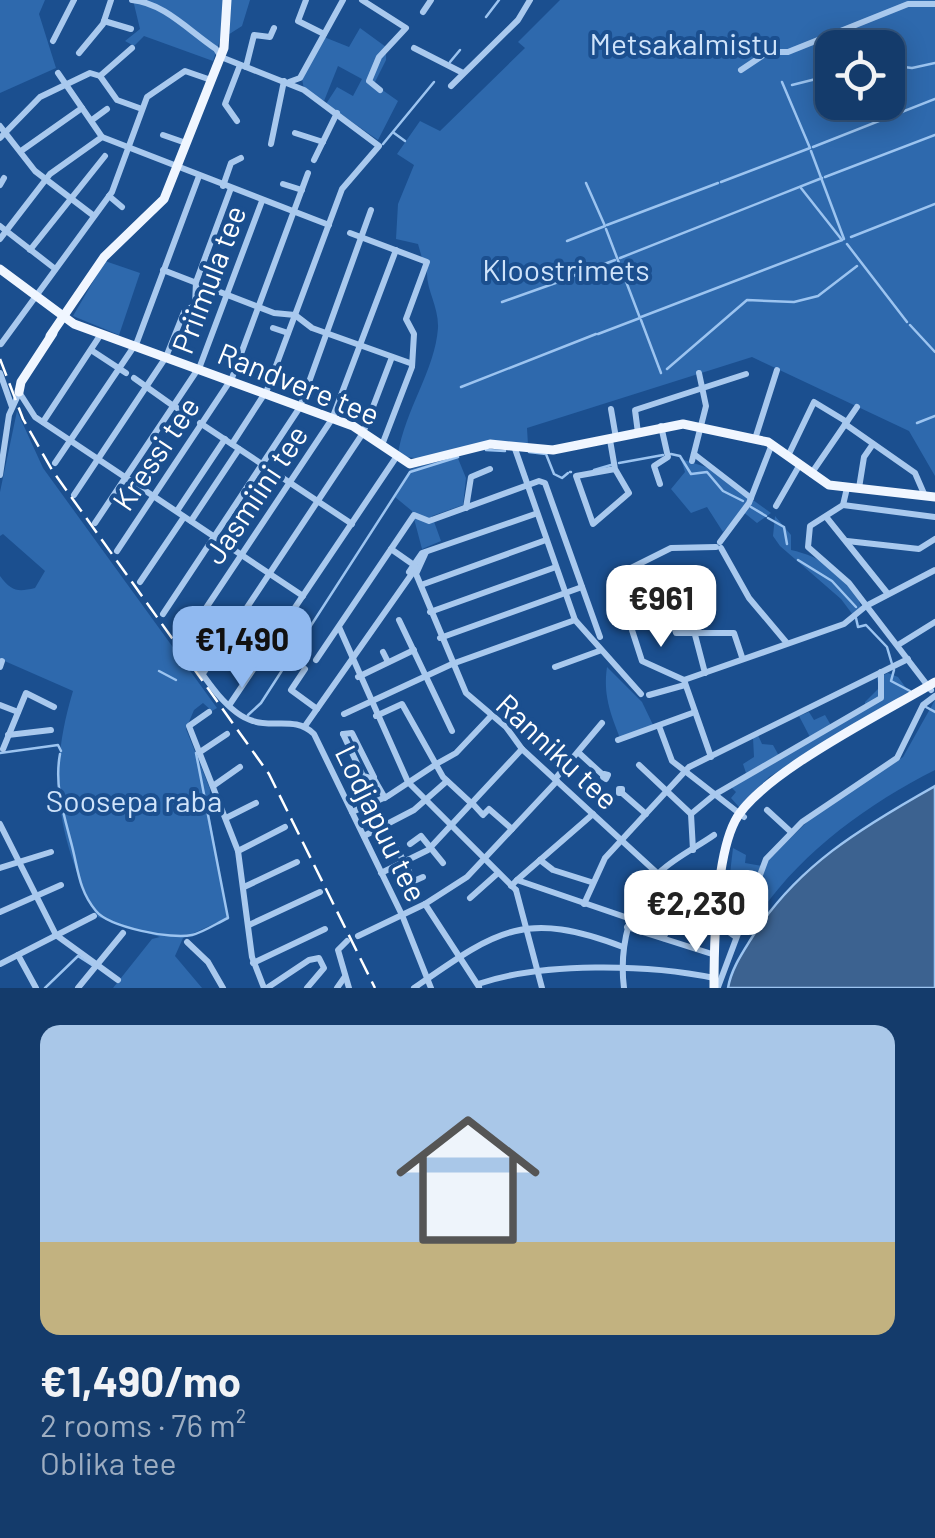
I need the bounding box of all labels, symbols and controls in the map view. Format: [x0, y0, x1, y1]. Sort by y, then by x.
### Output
park label: Metsakalmistu [590, 25, 778, 61]
map controls [815, 30, 905, 120]
button: locate [815, 30, 905, 120]
street label: Priimula tee [163, 200, 253, 358]
park label: Kloostrimets [482, 251, 650, 287]
street label: Randvere tee [213, 334, 385, 432]
street label: Kressi tee [104, 389, 206, 517]
street label: Jasmiini tee [195, 418, 315, 570]
pin: €961 [602, 565, 720, 650]
text: €961 [628, 578, 694, 616]
pin: €1,490 [161, 606, 323, 691]
text: €1,490 [195, 619, 289, 657]
street label: Ranniku tee [490, 686, 626, 816]
street label: Lodjapuu tee [329, 739, 435, 907]
park label: Soosepa raba [46, 782, 222, 818]
pin: €2,230 [615, 870, 777, 955]
text: €2,230 [646, 883, 746, 921]
icon: home [378, 1090, 558, 1270]
text: €1,490/mo [40, 1355, 241, 1405]
text: 2 rooms · 76 m² [40, 1405, 246, 1443]
text: Oblika tee [40, 1443, 177, 1481]

